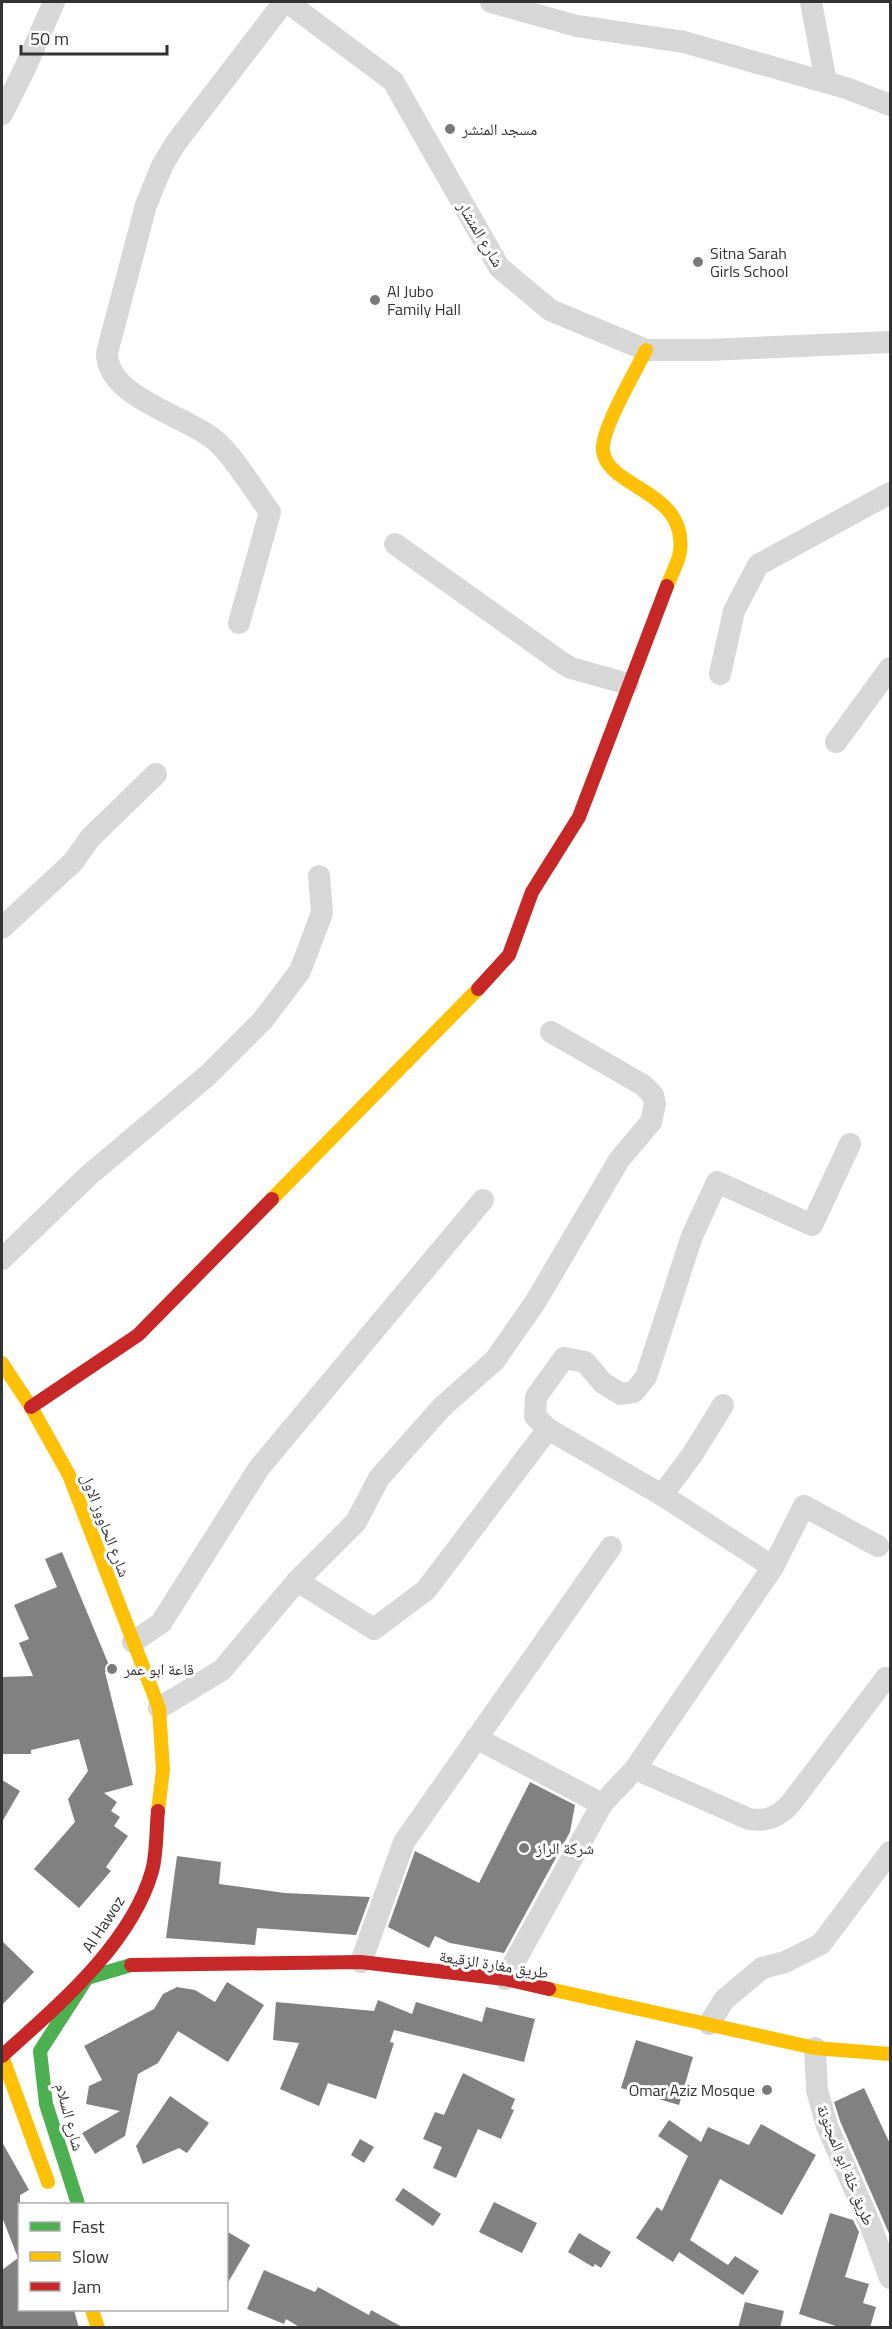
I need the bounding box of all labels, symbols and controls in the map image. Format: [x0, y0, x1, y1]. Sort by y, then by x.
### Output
scale bar [21, 18, 166, 56]
text: 50 m [30, 25, 69, 52]
place label: مسجد المنشر [461, 117, 537, 141]
marker: مسجد المنشر [443, 122, 457, 136]
street label: شارع المنشار [451, 196, 510, 272]
place label: Sitna Sarah Girls School [710, 241, 788, 283]
marker: Sitna Sarah Girls School [691, 255, 705, 269]
place label: Al Jubo Family Hall [387, 279, 461, 321]
marker: Al Jubo Family Hall [368, 293, 382, 307]
street label: شارع الحاووز الاول [75, 1470, 137, 1580]
place label: قاعة ابو عمر [123, 1657, 194, 1681]
marker: قاعة ابو عمر [105, 1662, 119, 1676]
place label: شركة الراز [535, 1836, 594, 1860]
marker: شركة الراز [517, 1841, 531, 1855]
street label: Al Hawoz [76, 1891, 130, 1957]
street label: طريق مغارة الزقيعة [438, 1944, 550, 1984]
place label: Omar Aziz Mosque [629, 2078, 755, 2102]
street label: شارع السلام [49, 2080, 91, 2154]
marker: Omar Aziz Mosque [760, 2083, 774, 2097]
street label: طريق خلة ابو المجنونة [811, 2101, 881, 2229]
legend [18, 2203, 228, 2311]
text: Fast [72, 2213, 105, 2240]
text: Slow [72, 2243, 109, 2270]
text: Jam [72, 2273, 101, 2300]

